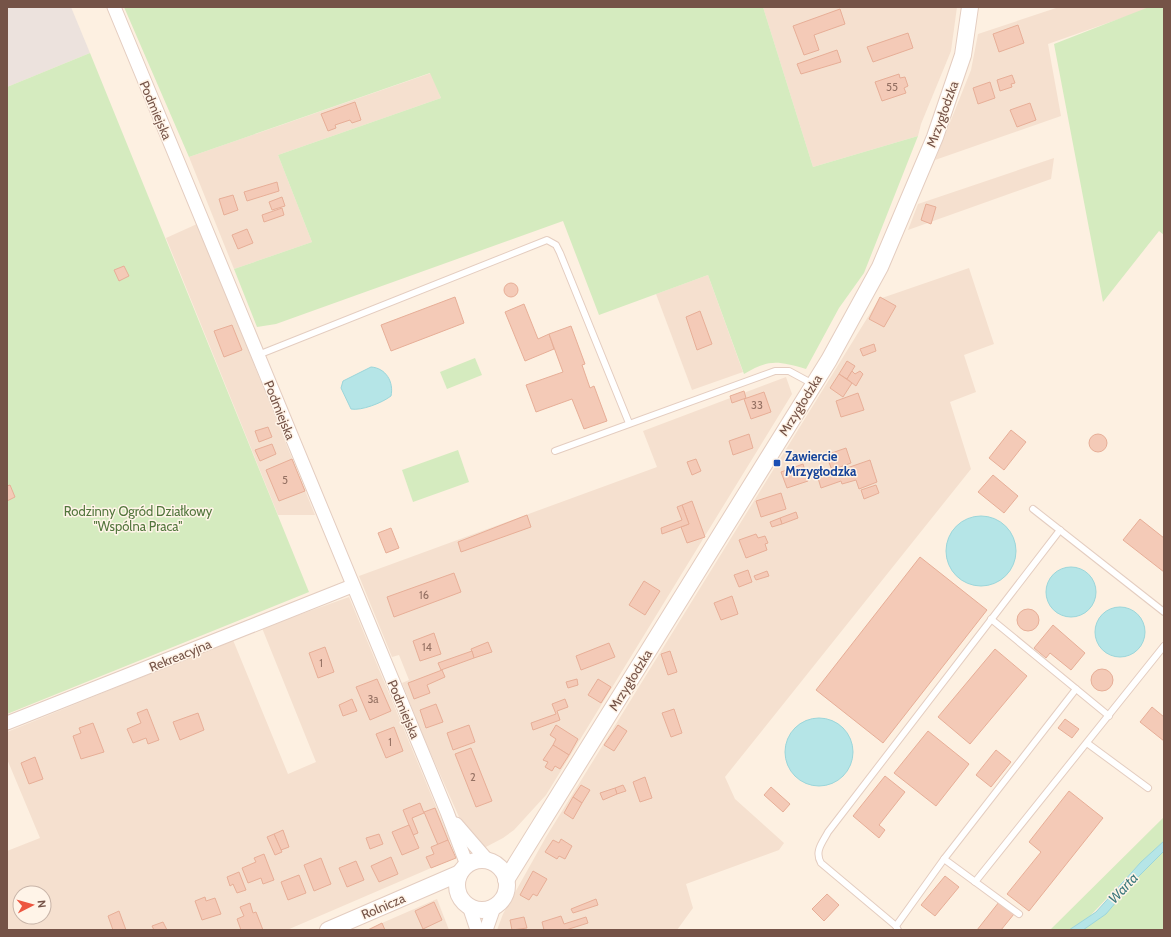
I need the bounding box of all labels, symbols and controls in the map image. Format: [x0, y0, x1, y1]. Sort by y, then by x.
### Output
street label: Podmiejska [135, 78, 176, 143]
street label: Mrzygłodzka [923, 78, 962, 149]
house number: 55 [886, 80, 898, 94]
street label: Mrzygłodzka [775, 371, 826, 439]
street label: Podmiejska [260, 378, 299, 443]
house number: 33 [751, 398, 763, 412]
place label: Zawiercie Mrzygłodzka [785, 448, 857, 479]
marker: Zawiercie Mrzygłodzka [772, 458, 782, 468]
house number: 5 [282, 473, 288, 487]
park label: Rodzinny Ogród Działkowy "Wspólna Praca" [64, 503, 213, 534]
house number: 16 [419, 588, 429, 602]
street label: Rekreacyjna [147, 635, 215, 676]
house number: 14 [422, 640, 433, 654]
street label: Mrzygłodzka [605, 646, 656, 714]
house number: 1 [319, 656, 323, 670]
street label: Podmiejska [383, 677, 424, 742]
house number: 3a [367, 692, 379, 706]
house number: 1 [388, 735, 392, 749]
house number: 2 [470, 770, 476, 784]
water label: Warta [1104, 869, 1142, 907]
north arrow [12, 885, 52, 925]
street label: Rolnicza [359, 889, 408, 922]
text: N [35, 899, 49, 909]

